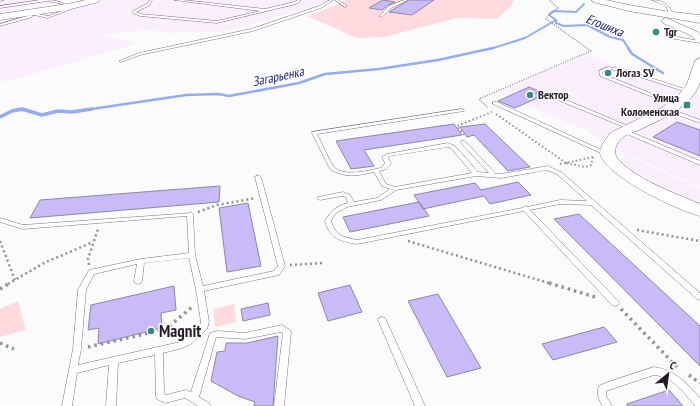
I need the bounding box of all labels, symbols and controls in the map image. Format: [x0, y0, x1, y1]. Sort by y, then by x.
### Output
water label: Егошиха [584, 10, 627, 41]
place label: Tgr [664, 24, 678, 39]
marker: Tgr [651, 27, 661, 37]
water label: Загарьенка [251, 63, 306, 90]
place label: Логаз SV [615, 65, 655, 80]
marker: Логаз SV [603, 68, 613, 78]
place label: Вектор [538, 87, 569, 102]
marker: Вектор [525, 90, 535, 100]
place label: Улица Коломенская [621, 90, 679, 119]
marker: Улица Коломенская [682, 100, 692, 110]
place label: Magnit [159, 320, 201, 342]
marker: Magnit [146, 326, 156, 336]
north arrow [648, 354, 688, 394]
text: С [667, 358, 678, 373]

